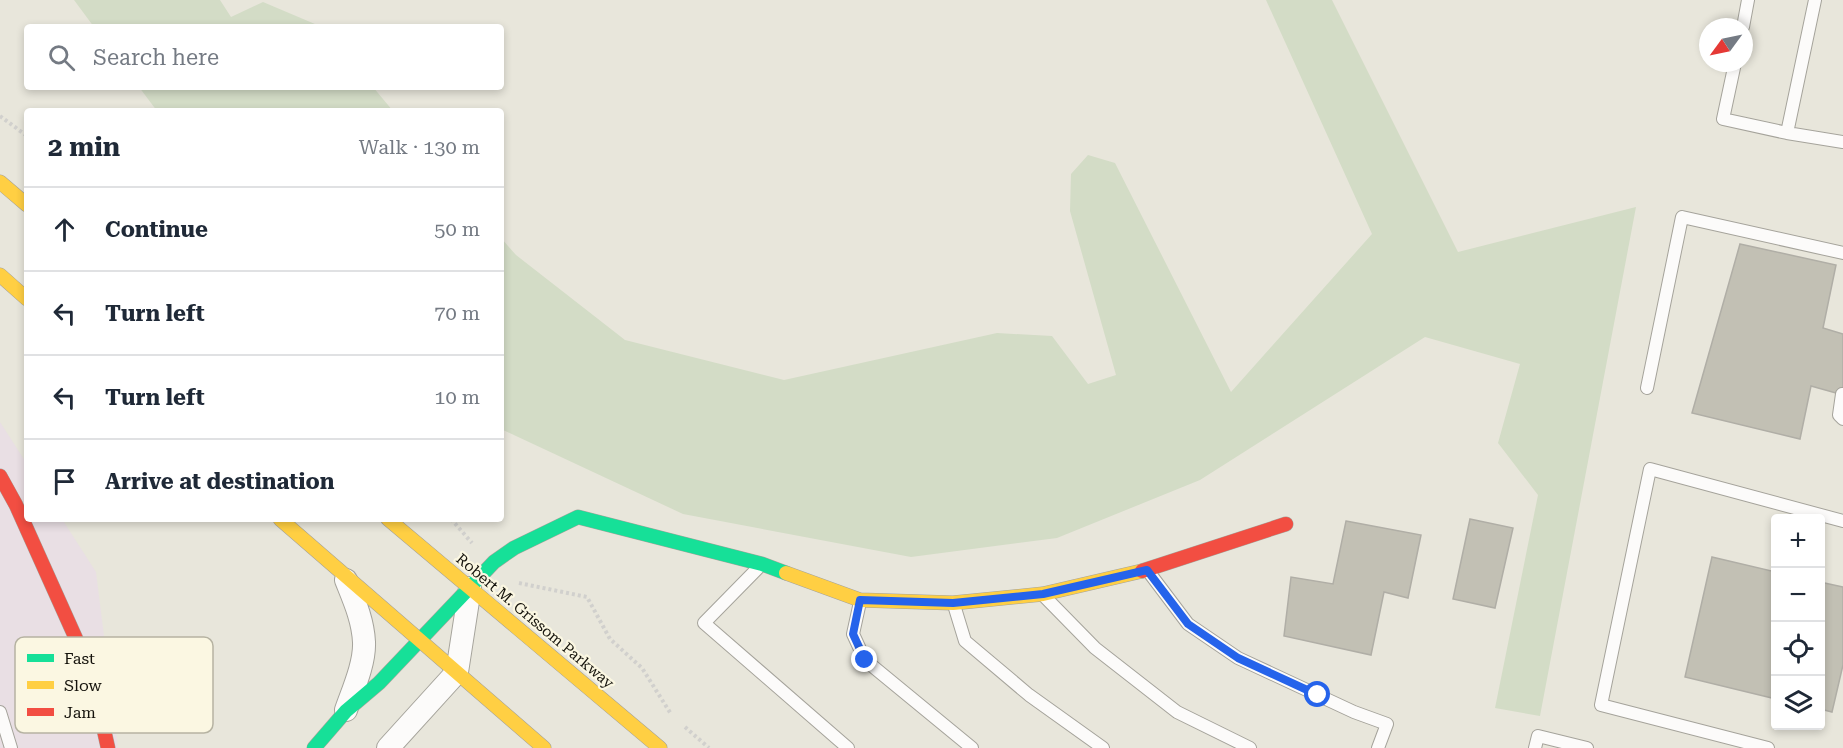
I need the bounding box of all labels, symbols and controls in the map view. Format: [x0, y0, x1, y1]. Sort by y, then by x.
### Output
north arrow [1699, 18, 1753, 72]
search box [24, 24, 504, 90]
icon: search [45, 41, 78, 74]
text: Search here [93, 45, 219, 70]
text: 2 min [48, 132, 120, 162]
text: Walk · 130 m [359, 135, 480, 159]
icon: ahead [48, 213, 81, 246]
text: Continue [105, 217, 208, 242]
text: 50 m [434, 217, 480, 241]
icon: left [48, 297, 81, 330]
text: Turn left [105, 301, 205, 326]
text: 70 m [434, 301, 480, 325]
icon: left [48, 381, 81, 414]
text: Turn left [105, 385, 205, 410]
text: 10 m [434, 385, 480, 409]
icon: arrive [48, 465, 81, 498]
text: Arrive at destination [105, 469, 334, 494]
map controls [1771, 514, 1825, 730]
button: + [1771, 514, 1825, 568]
street label: Robert M. Grissom Parkway [452, 550, 618, 692]
button: − [1771, 568, 1825, 622]
button: locate [1771, 622, 1825, 676]
legend [15, 637, 213, 733]
route end [851, 646, 877, 672]
text: Fast [64, 649, 95, 668]
text: Slow [64, 676, 102, 695]
button: layers [1771, 676, 1825, 730]
route start [1304, 681, 1330, 707]
text: Jam [64, 703, 96, 722]

